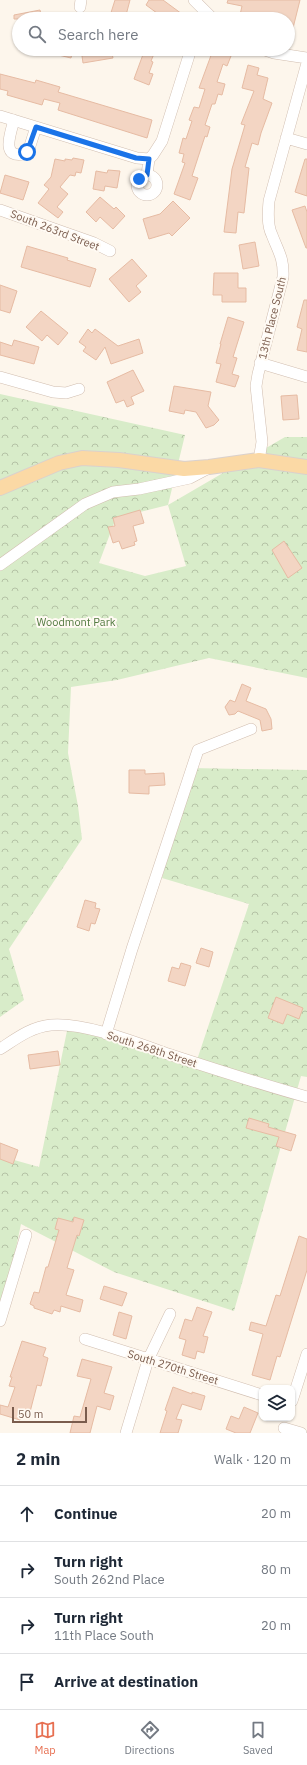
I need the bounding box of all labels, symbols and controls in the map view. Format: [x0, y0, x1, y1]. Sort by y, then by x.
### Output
search box [12, 12, 295, 56]
icon: search [26, 23, 48, 45]
text: Search here [58, 25, 138, 44]
route start [18, 143, 36, 161]
route end [130, 170, 148, 188]
street label: South 263rd Street [8, 207, 102, 254]
street label: 13th Place South [255, 275, 289, 361]
park label: Woodmont Park [36, 615, 116, 629]
street label: South 268th Street [105, 1028, 199, 1070]
street label: South 270th Street [126, 1347, 220, 1388]
map controls [259, 1385, 295, 1421]
button: layers [259, 1385, 295, 1421]
scale bar [12, 1405, 87, 1424]
text: 50 m [18, 1407, 43, 1421]
text: 2 min [16, 1448, 60, 1470]
text: Walk · 120 m [214, 1451, 291, 1468]
icon: ahead [16, 1503, 38, 1525]
text: Continue [54, 1504, 118, 1523]
text: 20 m [261, 1505, 291, 1522]
text: Turn right [54, 1552, 123, 1571]
icon: right [16, 1559, 38, 1581]
text: 80 m [261, 1561, 291, 1578]
text: South 262nd Place [54, 1571, 165, 1588]
text: Turn right [54, 1608, 123, 1627]
icon: right [16, 1615, 38, 1637]
text: 20 m [261, 1617, 291, 1634]
text: 11th Place South [54, 1627, 154, 1644]
icon: arrive [16, 1671, 38, 1693]
text: Arrive at destination [54, 1672, 198, 1691]
tab: Map [34, 1719, 56, 1757]
tab: Directions [124, 1719, 175, 1757]
tab: Saved [243, 1719, 273, 1757]

